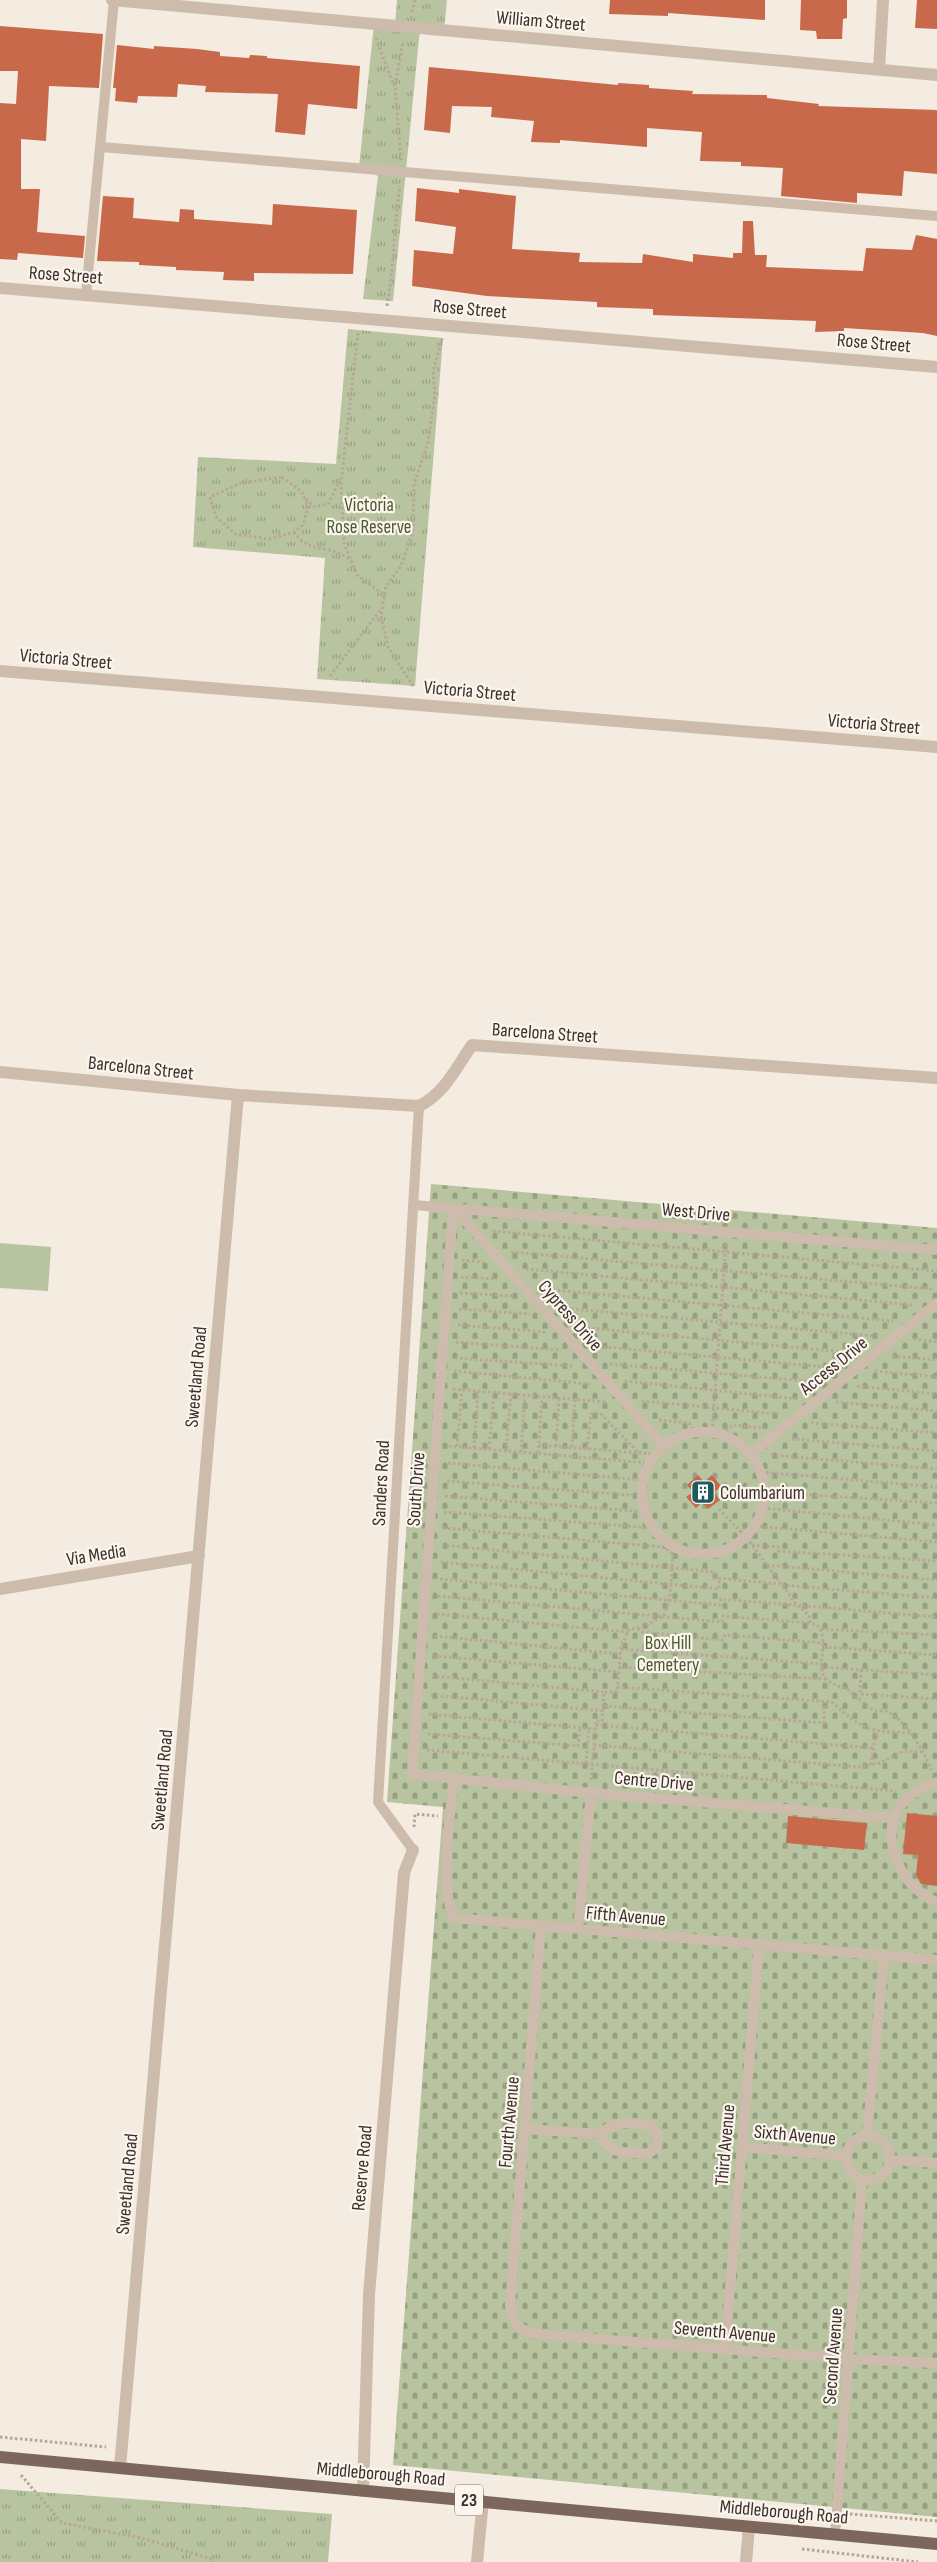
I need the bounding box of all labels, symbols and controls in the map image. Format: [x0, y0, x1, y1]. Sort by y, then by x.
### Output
street label: William Street [495, 6, 587, 37]
street label: Rose Street [28, 261, 104, 290]
street label: Rose Street [432, 295, 508, 324]
street label: Rose Street [836, 329, 912, 358]
park label: Victoria Rose Reserve [326, 494, 412, 539]
street label: Victoria Street [19, 644, 113, 675]
street label: Victoria Street [423, 676, 517, 707]
street label: Victoria Street [827, 709, 921, 740]
street label: Barcelona Street [491, 1018, 599, 1049]
street label: Barcelona Street [87, 1052, 195, 1085]
street label: West Drive [661, 1198, 731, 1227]
street label: Cypress Drive [533, 1276, 607, 1356]
street label: Sweetland Road [181, 1326, 212, 1429]
street label: Access Drive [795, 1332, 873, 1401]
street label: Sanders Road [368, 1440, 395, 1527]
street label: South Drive [402, 1451, 431, 1527]
building icon: Columbarium [690, 1479, 716, 1505]
place label: Columbarium [720, 1482, 805, 1505]
street label: Via Media [65, 1539, 128, 1572]
park label: Box Hill Cemetery [637, 1632, 700, 1677]
street label: Sweetland Road [147, 1729, 178, 1832]
street label: Centre Drive [613, 1767, 695, 1796]
street label: Fifth Avenue [585, 1902, 667, 1931]
street label: Fourth Avenue [494, 2075, 525, 2169]
street label: Third Avenue [710, 2103, 741, 2187]
street label: Sixth Avenue [753, 2120, 837, 2151]
street label: Reserve Road [347, 2124, 378, 2212]
street label: Sweetland Road [112, 2133, 143, 2236]
street label: Second Avenue [819, 2307, 848, 2405]
street label: Seventh Avenue [673, 2317, 777, 2348]
street label: Middleborough Road [316, 2457, 446, 2492]
road number: 23 [455, 2484, 483, 2516]
street label: Middleborough Road [719, 2495, 849, 2530]

